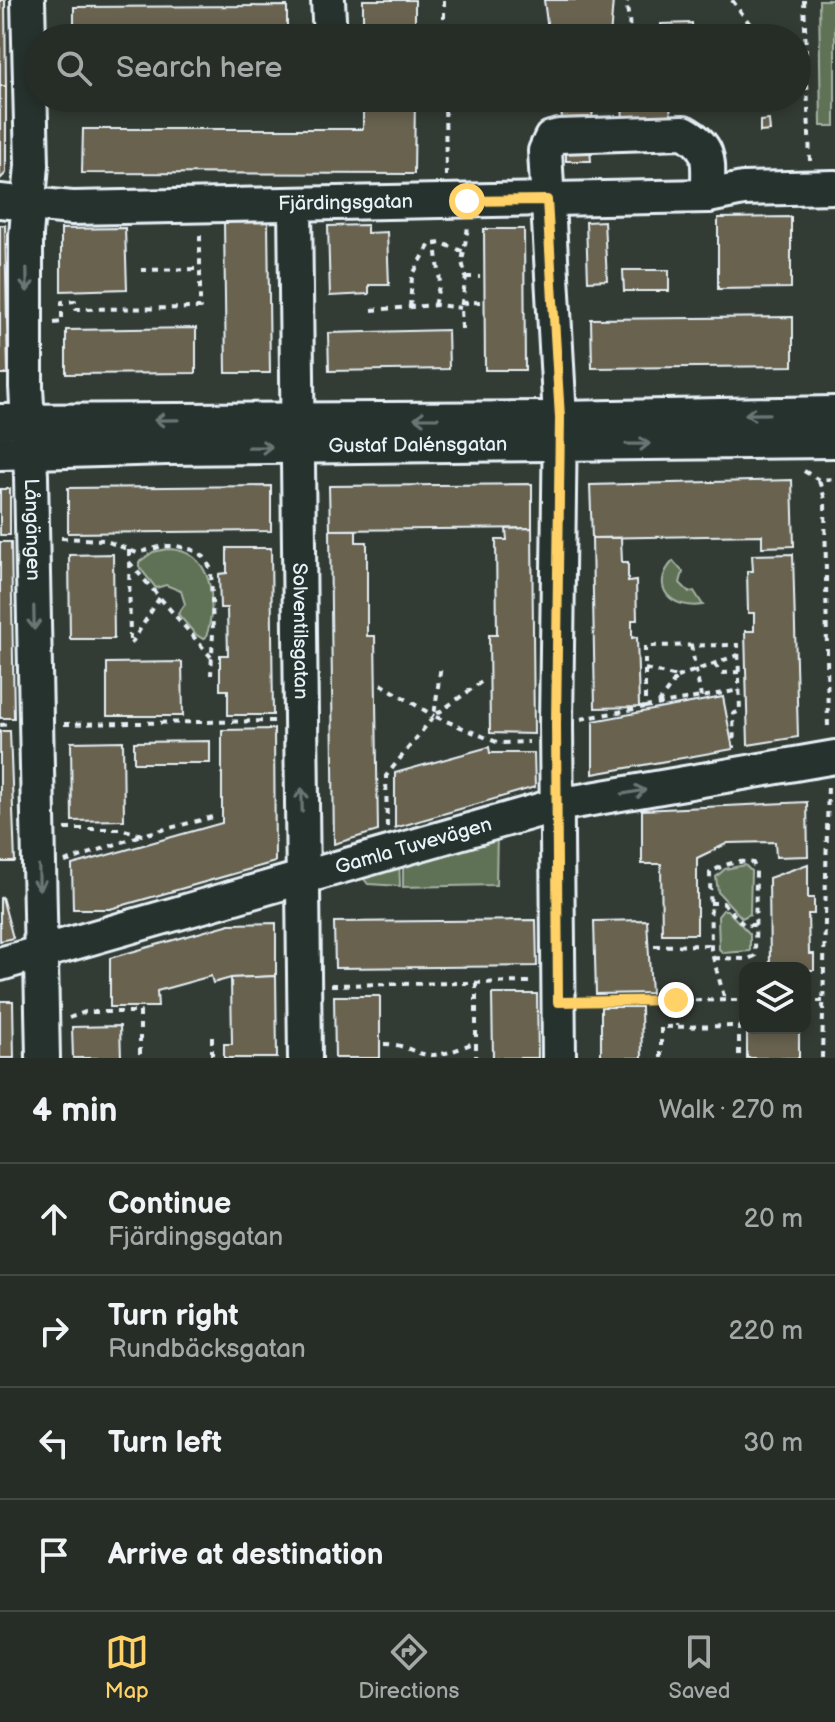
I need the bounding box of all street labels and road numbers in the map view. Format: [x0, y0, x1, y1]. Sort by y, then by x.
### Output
street label: Fjärdingsgatan [278, 190, 413, 216]
street label: Gustaf Dalénsgatan [328, 432, 507, 458]
street label: Långängen [19, 478, 45, 581]
street label: Solventilsgatan [287, 562, 313, 699]
street label: Gamla Tuvevägen [332, 812, 494, 880]

